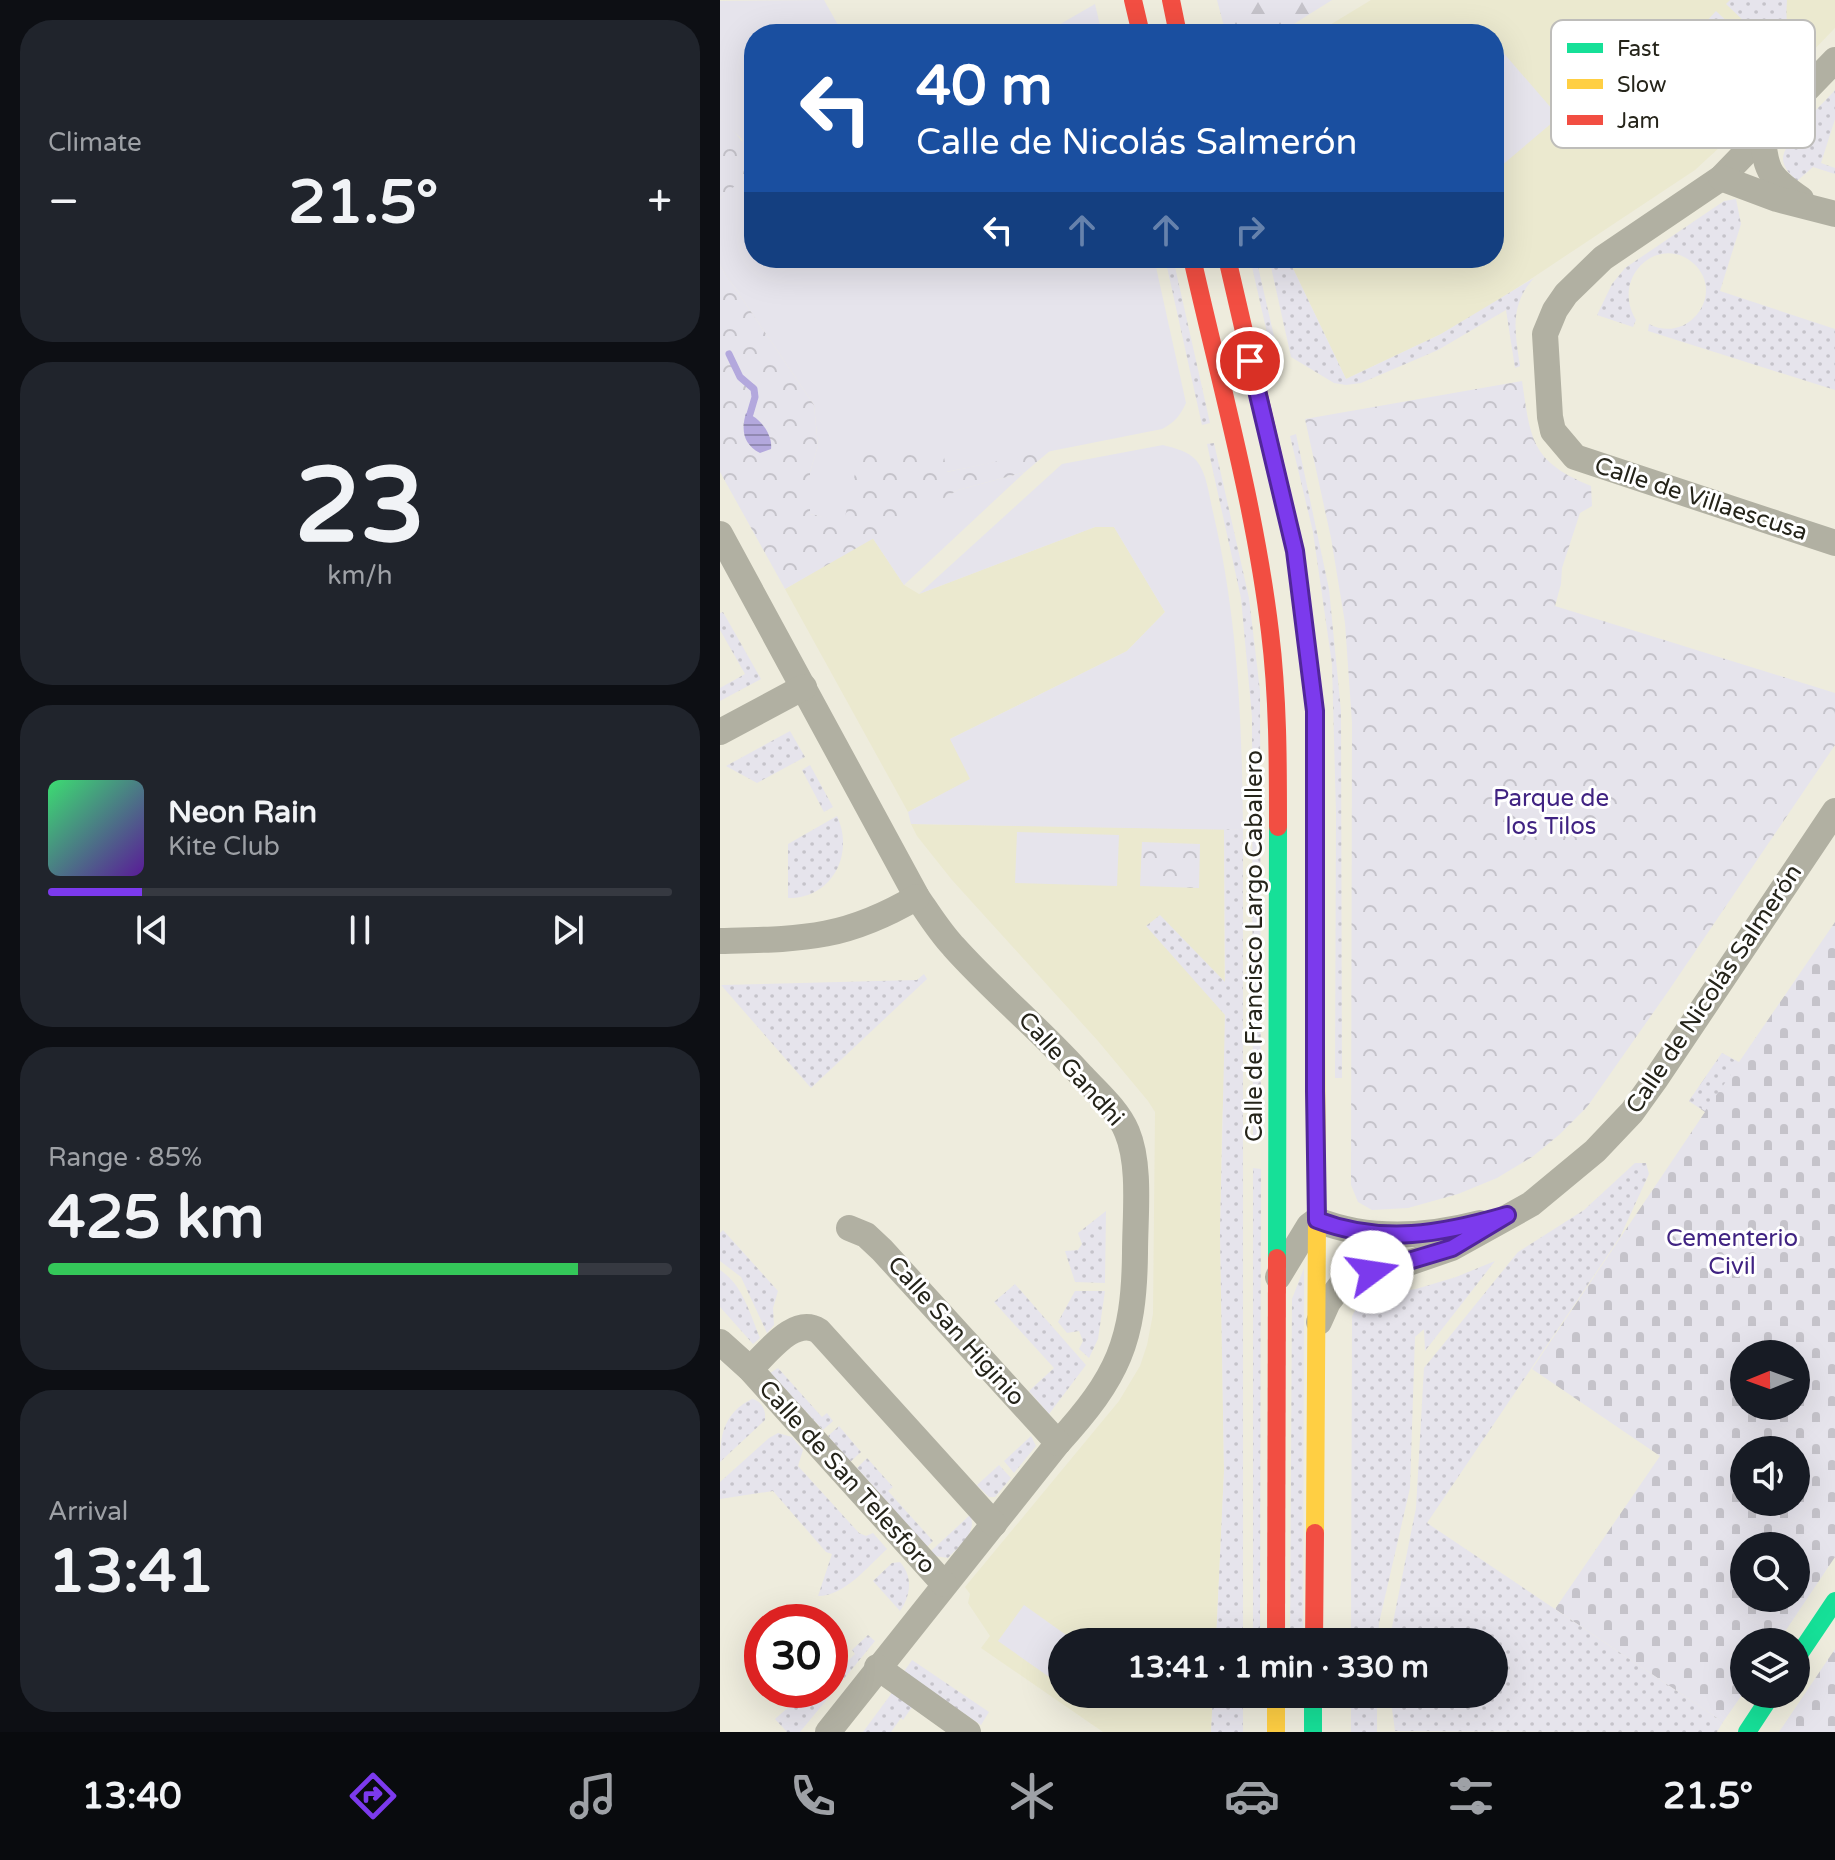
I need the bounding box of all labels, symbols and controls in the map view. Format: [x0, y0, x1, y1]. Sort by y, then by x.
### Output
legend [1551, 20, 1815, 148]
text: Fast [1617, 36, 1660, 62]
text: 40 m [916, 53, 1052, 120]
icon: left [784, 56, 888, 160]
text: Slow [1617, 72, 1667, 98]
text: Jam [1617, 108, 1660, 134]
text: Calle de Nicolás Salmerón [916, 121, 1358, 164]
text: Climate [48, 127, 142, 158]
text: 21.5° [288, 167, 438, 239]
text: − [48, 176, 79, 229]
text: + [647, 176, 672, 229]
icon: left [976, 208, 1020, 252]
icon: ahead [1060, 208, 1104, 252]
icon: ahead [1144, 208, 1188, 252]
icon: right [1228, 208, 1272, 252]
pin [1216, 327, 1284, 395]
icon: arrive [1228, 339, 1272, 383]
text: 23 [295, 445, 425, 570]
street label: Calle de Villaescusa [1591, 451, 1811, 547]
text: km/h [327, 560, 393, 591]
street label: Calle de Francisco Largo Caballero [1240, 750, 1269, 1142]
park label: Parque de los Tilos [1493, 784, 1609, 841]
text: Neon Rain [168, 794, 317, 831]
text: Kite Club [168, 831, 280, 862]
street label: Calle de Nicolás Salmerón [1620, 859, 1808, 1119]
icon: previous [130, 908, 174, 952]
icon: pause [338, 908, 382, 952]
icon: next [546, 908, 590, 952]
street label: Calle Gandhi [1012, 1006, 1130, 1132]
text: Range · 85% [48, 1142, 202, 1173]
text: 425 km [48, 1182, 264, 1254]
park label: Cementerio Civil [1666, 1224, 1798, 1281]
position arrow [1330, 1230, 1414, 1314]
street label: Calle San Higinio [881, 1250, 1031, 1412]
north arrow [1730, 1340, 1810, 1420]
map controls [1730, 1340, 1810, 1708]
street label: Calle de San Telesforo [752, 1374, 942, 1580]
button: sound [1730, 1436, 1810, 1516]
text: Arrival [48, 1496, 128, 1527]
button: search [1730, 1532, 1810, 1612]
text: 13:41 [48, 1536, 214, 1608]
speed limit sign: 30 [744, 1604, 848, 1708]
button: layers [1730, 1628, 1810, 1708]
text: 13:41 · 1 min · 330 m [1127, 1649, 1429, 1686]
icon: directions [345, 1768, 401, 1824]
icon: music [565, 1768, 621, 1824]
icon: phone [785, 1768, 841, 1824]
icon: climate [1004, 1768, 1060, 1824]
icon: car [1224, 1768, 1280, 1824]
icon: filters [1443, 1768, 1499, 1824]
text: 13:40 [82, 1775, 182, 1818]
text: 21.5° [1663, 1775, 1753, 1818]

